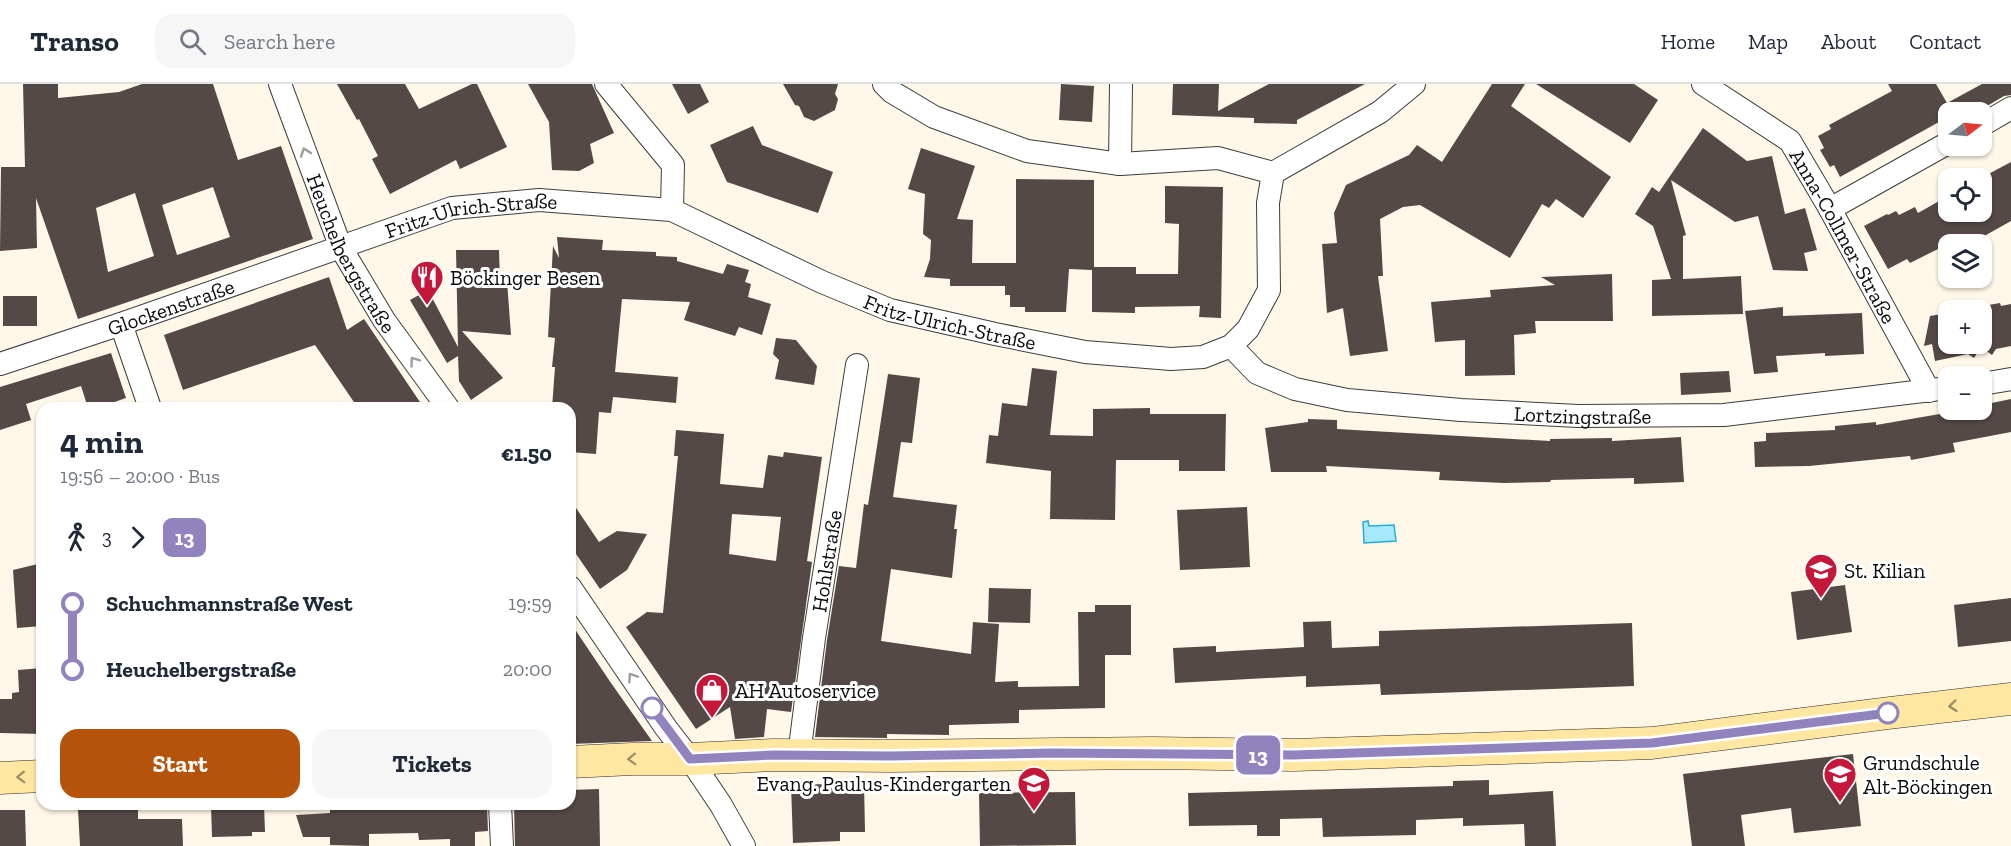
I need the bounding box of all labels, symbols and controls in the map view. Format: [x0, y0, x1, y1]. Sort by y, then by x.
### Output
search box [155, 14, 575, 68]
text: Transo [30, 25, 119, 58]
icon: search [176, 25, 209, 58]
text: Search here [224, 28, 335, 55]
text: Home [1661, 29, 1715, 54]
text: Map [1748, 29, 1788, 54]
text: About [1821, 29, 1876, 54]
text: Contact [1909, 29, 1981, 54]
north arrow [1938, 102, 1992, 156]
map controls [1938, 102, 1992, 420]
street label: Anna-Collmer-Straße [1785, 144, 1902, 328]
one-way arrow [300, 147, 312, 158]
button: locate [1938, 168, 1992, 222]
street label: Heuchelbergstraße [302, 170, 402, 338]
street label: Fritz-Ulrich-Straße [382, 187, 559, 243]
button: layers [1938, 234, 1992, 288]
restaurant icon: Böckinger Besen [409, 259, 445, 306]
place label: Böckinger Besen [450, 265, 600, 290]
street label: Glockenstraße [104, 273, 237, 340]
street label: Fritz-Ulrich-Straße [860, 288, 1038, 354]
button: + [1938, 300, 1992, 354]
one-way arrow [410, 356, 421, 367]
button: − [1938, 366, 1992, 420]
street label: Lortzingstraße [1513, 400, 1652, 429]
text: 4 min [60, 422, 143, 461]
text: €1.50 [501, 440, 552, 467]
text: 19:56 – 20:00 · Bus [60, 464, 220, 488]
street label: Hohlstraße [806, 508, 847, 614]
icon: walk [60, 521, 93, 554]
icon: forward [121, 521, 154, 554]
text: 3 [102, 525, 112, 549]
text: 13 [175, 525, 194, 550]
school or university icon: St. Kilian [1803, 552, 1839, 599]
place label: St. Kilian [1844, 558, 1925, 583]
text: Schuchmannstraße West [106, 590, 353, 617]
text: 19:59 [508, 591, 552, 615]
text: Heuchelbergstraße [106, 656, 296, 683]
text: 20:00 [503, 657, 552, 681]
shop icon: AH Autoservice [694, 672, 730, 719]
one-way arrow [628, 673, 639, 684]
place label: AH Autoservice [735, 678, 876, 703]
unlabelled marker [641, 697, 663, 719]
one-way arrow [1948, 699, 1957, 711]
unlabelled marker [1877, 702, 1899, 724]
button: Start [60, 729, 300, 798]
button: Tickets [312, 729, 552, 798]
line badge: 13 [1231, 736, 1285, 774]
text: 13 [1248, 743, 1268, 768]
place label: Grundschule Alt-Böckingen [1863, 750, 1992, 799]
one-way arrow [627, 753, 636, 765]
school or university icon: Grundschule Alt-Böckingen [1822, 756, 1858, 803]
school or university icon: Evang. Paulus-Kindergarten [1016, 765, 1052, 812]
one-way arrow [16, 771, 25, 783]
place label: Evang. Paulus-Kindergarten [756, 771, 1011, 796]

